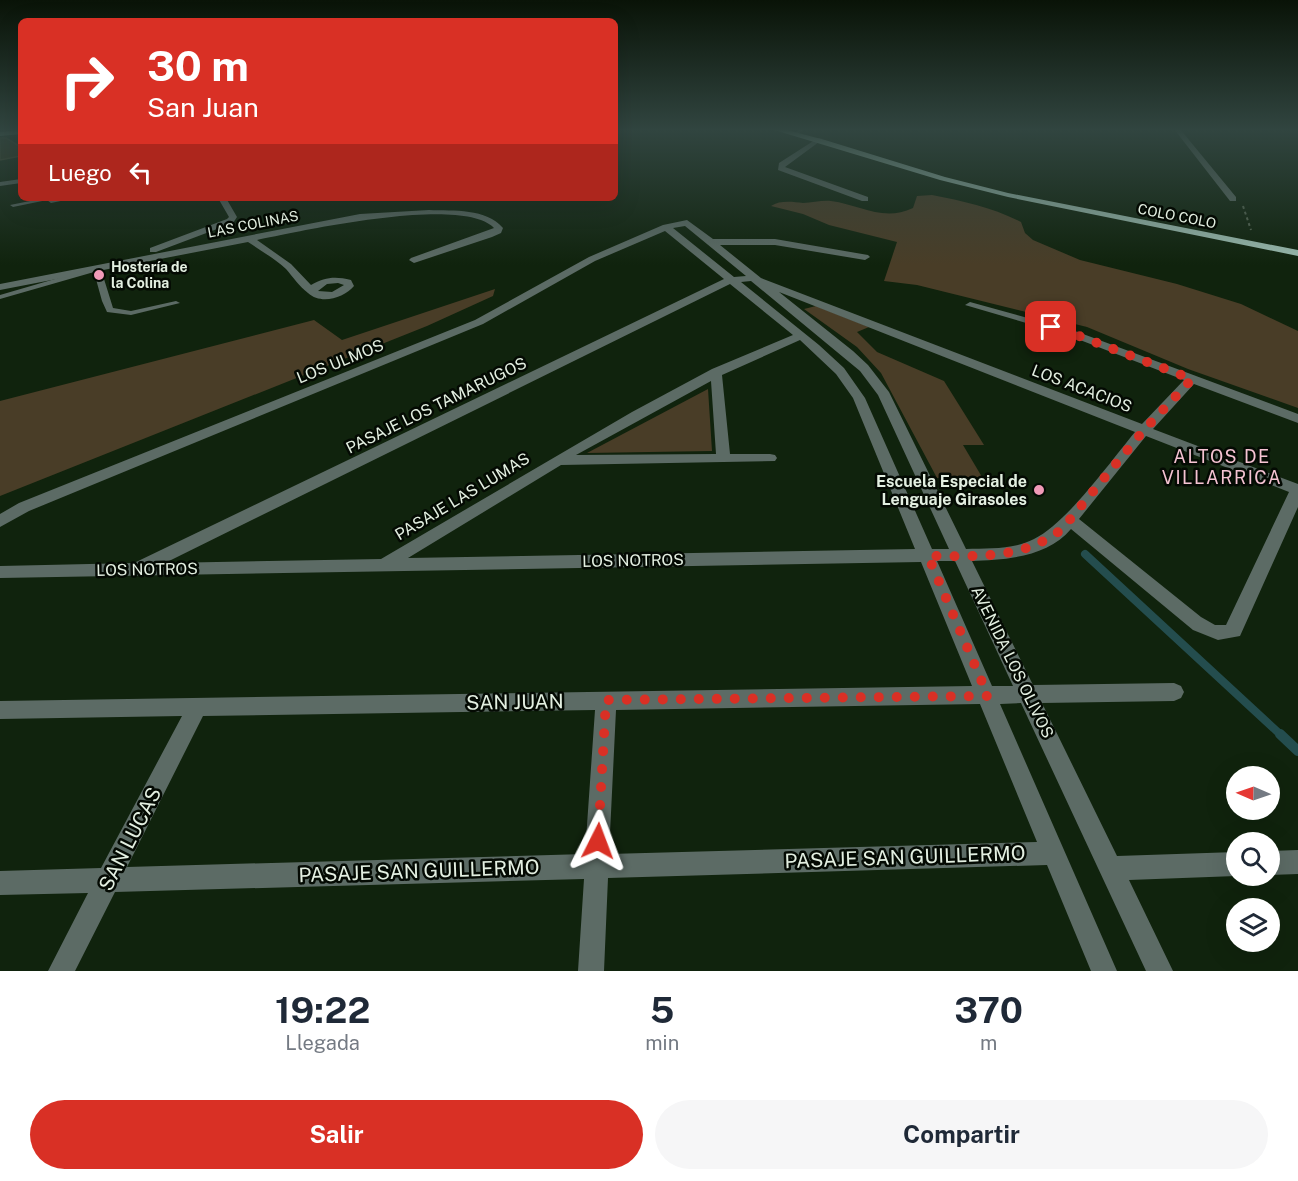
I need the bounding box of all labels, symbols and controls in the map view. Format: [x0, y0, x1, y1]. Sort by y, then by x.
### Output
text: 30 m [147, 41, 249, 90]
icon: right [48, 42, 126, 120]
text: San Juan [147, 91, 259, 123]
icon: left [124, 156, 157, 189]
text: Luego [48, 160, 112, 186]
street label: COLO COLO [1136, 201, 1218, 231]
street label: LAS COLINAS [206, 207, 300, 241]
place label: Hostería de la Colina [111, 259, 188, 291]
marker: Hostería de la Colina [92, 268, 106, 282]
pin [1025, 301, 1076, 352]
icon: arrive [1034, 310, 1067, 343]
street label: LOS ULMOS [294, 335, 387, 388]
street label: PASAJE LOS TAMARUGOS [343, 353, 530, 457]
street label: LOS ACACIOS [1029, 361, 1135, 416]
district label: ALTOS DE VILLARRICA [1162, 446, 1282, 488]
street label: PASAJE LAS LUMAS [392, 449, 533, 544]
place label: Escuela Especial de Lenguaje Girasoles [876, 472, 1027, 509]
marker: Escuela Especial de Lenguaje Girasoles [1032, 483, 1046, 497]
street label: LOS NOTROS [582, 550, 684, 571]
street label: LOS NOTROS [96, 559, 198, 580]
street label: AVENIDA LOS OLIVOS [968, 583, 1058, 741]
street label: SAN JUAN [466, 689, 564, 715]
north arrow [1226, 766, 1280, 820]
map controls [1226, 766, 1280, 952]
street label: SAN LUCAS [94, 783, 166, 895]
position arrow [566, 809, 630, 873]
button: search [1226, 832, 1280, 886]
street label: PASAJE SAN GUILLERMO [784, 841, 1026, 873]
street label: PASAJE SAN GUILLERMO [298, 855, 540, 887]
button: layers [1226, 898, 1280, 952]
text: 19:22 [275, 989, 370, 1031]
text: 5 [650, 989, 674, 1031]
text: 370 [954, 989, 1023, 1031]
text: Llegada [285, 1031, 360, 1055]
text: min [645, 1031, 679, 1055]
text: m [980, 1031, 997, 1055]
button: Salir [30, 1100, 643, 1169]
button: Compartir [655, 1100, 1268, 1169]

